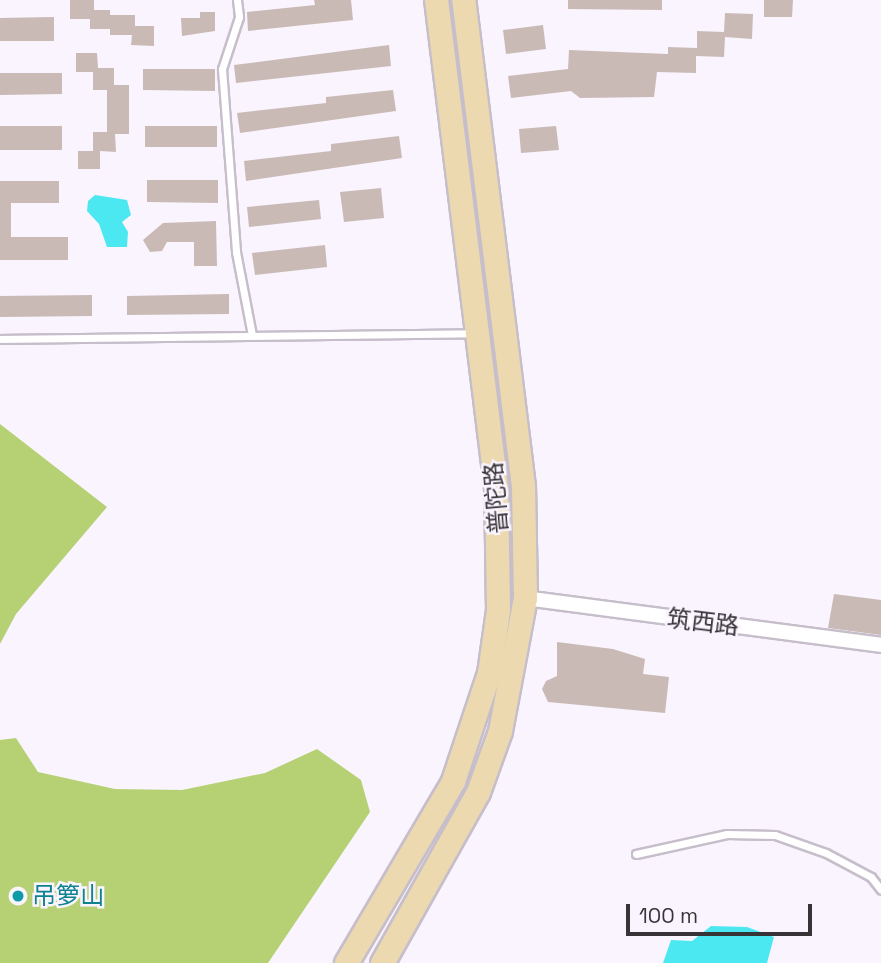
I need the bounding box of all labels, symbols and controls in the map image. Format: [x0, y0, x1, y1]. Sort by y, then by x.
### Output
street label: 普陀路 [479, 461, 513, 535]
street label: 筑西路 [666, 603, 740, 641]
place label: 吊箩山 [32, 882, 104, 910]
marker: 吊箩山 [10, 888, 26, 904]
scale bar [629, 890, 814, 934]
text: 100 m [639, 902, 698, 929]

